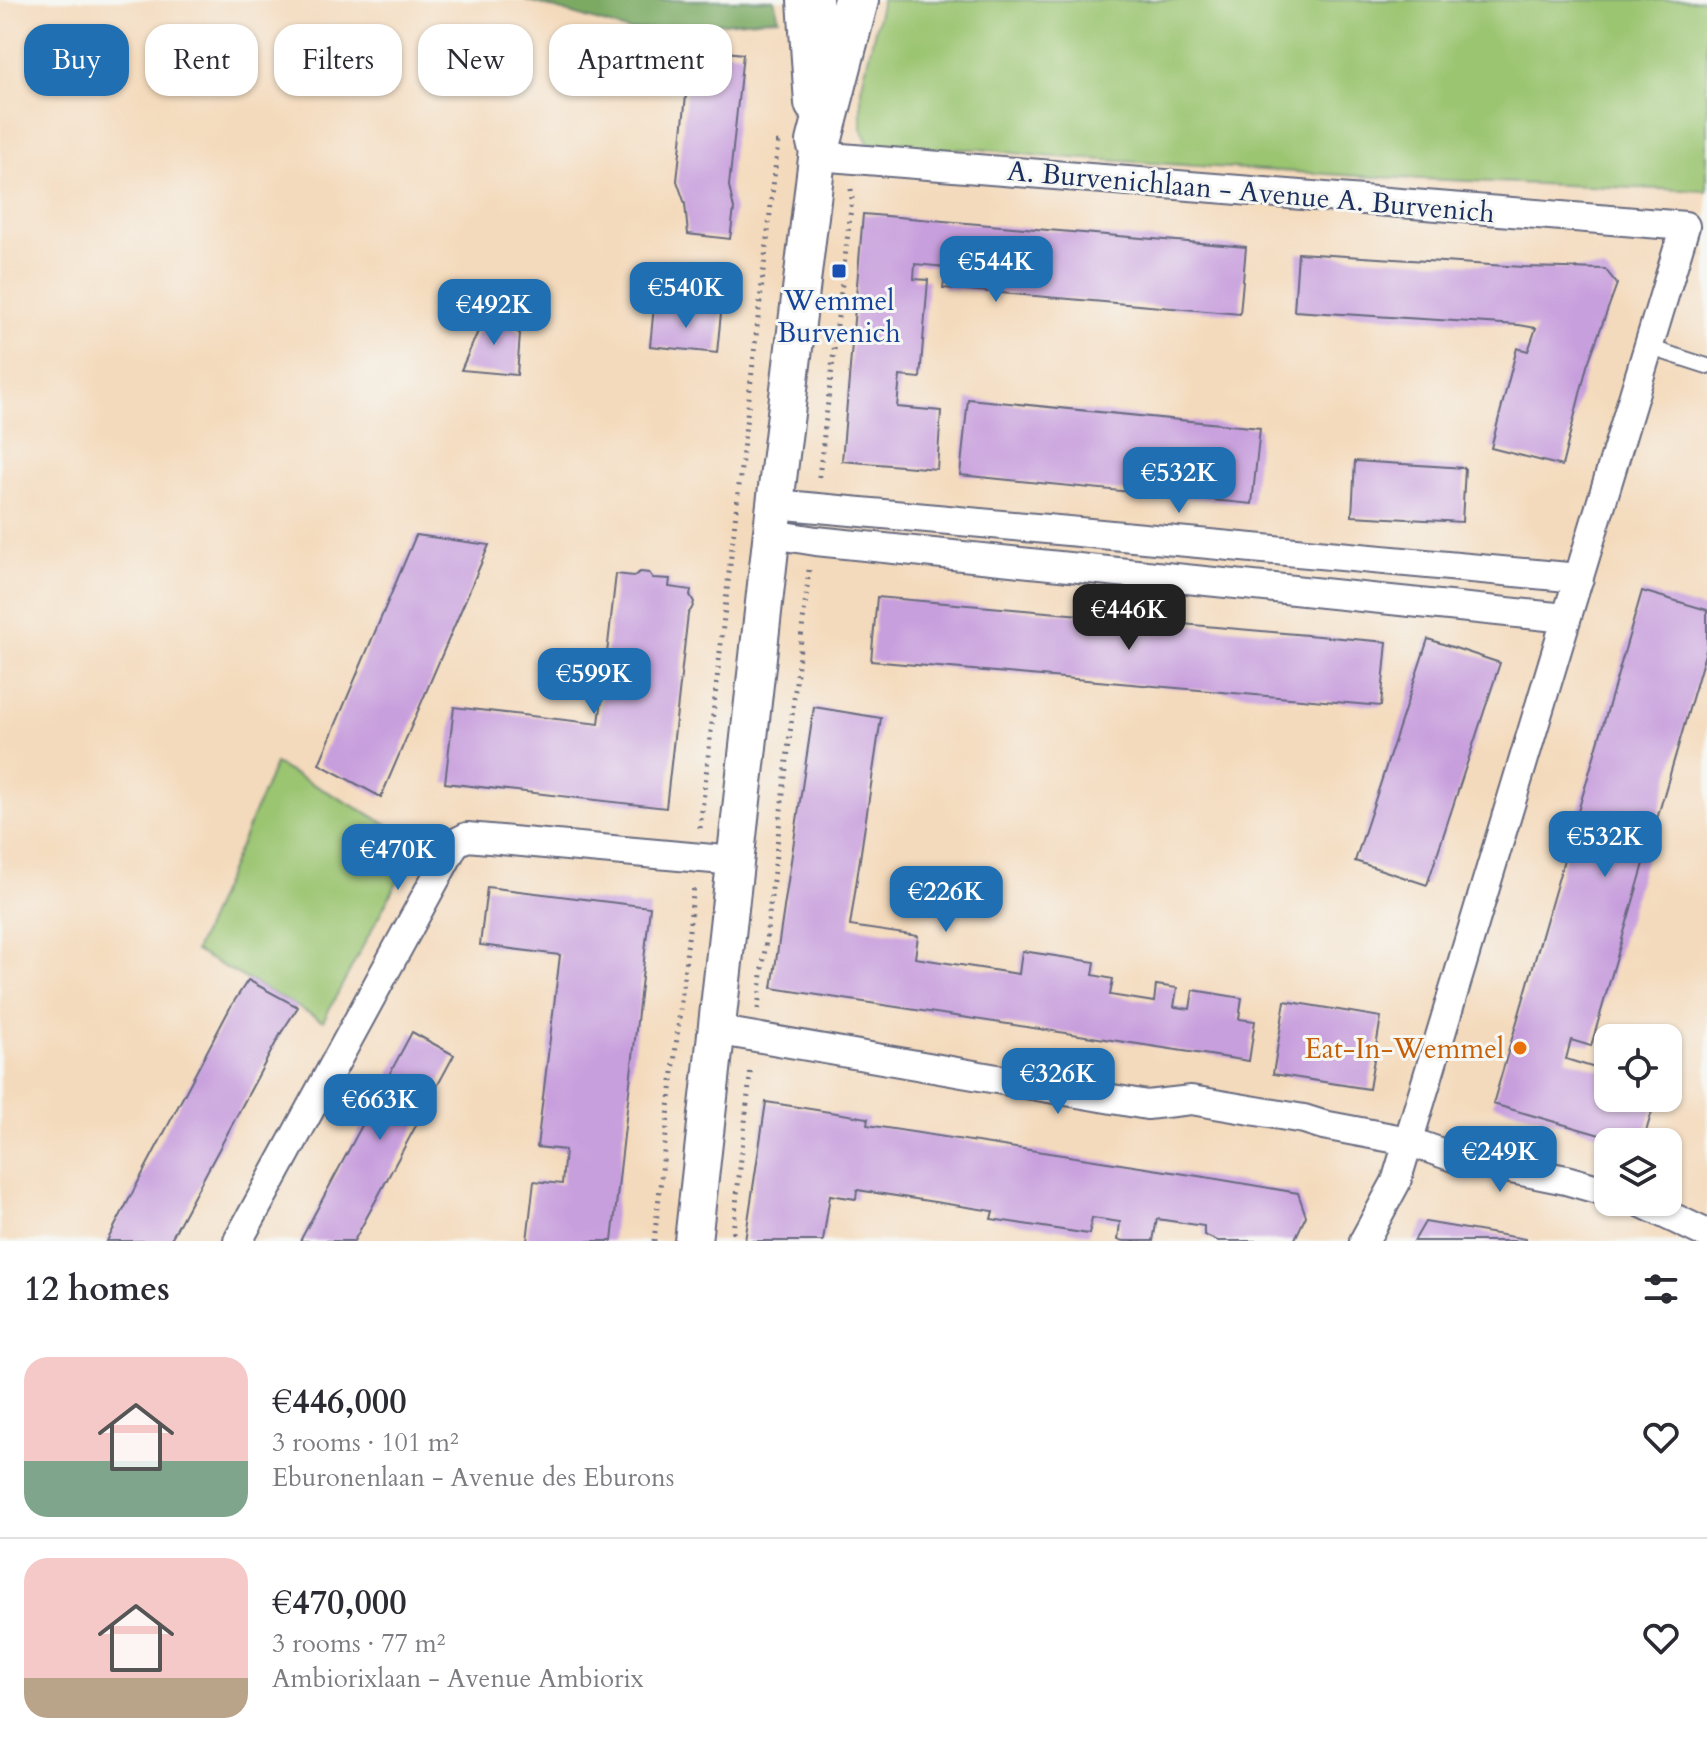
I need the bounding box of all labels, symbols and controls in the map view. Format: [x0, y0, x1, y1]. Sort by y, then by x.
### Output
chip: Buy [24, 24, 129, 96]
chip: Rent [145, 24, 258, 96]
chip: Filters [274, 24, 402, 96]
chip: New [418, 24, 533, 96]
chip: Apartment [549, 24, 732, 96]
street label: A. Burvenichlaan - Avenue A. Burvenich [1006, 152, 1496, 232]
pin: €544K [940, 236, 1052, 304]
text: €544K [958, 244, 1034, 279]
pin: €540K [630, 262, 742, 330]
marker: Wemmel Burvenich [830, 262, 848, 280]
text: €540K [648, 270, 724, 305]
pin: €492K [438, 279, 550, 347]
place label: Wemmel Burvenich [777, 282, 901, 352]
text: €492K [456, 287, 532, 322]
pin: €532K [1123, 447, 1235, 515]
text: €532K [1141, 455, 1217, 490]
pin: €446K [1073, 584, 1185, 652]
text: €446K [1091, 592, 1167, 627]
pin: €599K [538, 648, 650, 716]
text: €599K [556, 656, 632, 691]
pin: €532K [1549, 811, 1661, 879]
text: €532K [1567, 819, 1643, 854]
pin: €470K [342, 824, 454, 892]
text: €470K [360, 832, 436, 867]
pin: €226K [890, 866, 1002, 934]
text: €226K [908, 874, 984, 909]
map controls [1594, 1024, 1682, 1216]
button: locate [1594, 1024, 1682, 1112]
place label: Eat-In-Wemmel [1305, 1030, 1504, 1068]
marker: Eat-In-Wemmel [1511, 1039, 1529, 1057]
pin: €326K [1002, 1048, 1114, 1116]
text: €326K [1020, 1056, 1096, 1091]
pin: €663K [324, 1074, 436, 1142]
text: €663K [342, 1082, 418, 1117]
pin: €249K [1444, 1126, 1556, 1194]
button: layers [1594, 1128, 1682, 1216]
text: €249K [1462, 1134, 1538, 1169]
text: 12 homes [24, 1266, 170, 1312]
icon: filters [1639, 1267, 1683, 1311]
text: €446,000 [272, 1379, 407, 1425]
icon: home [88, 1389, 184, 1485]
icon: heart [1639, 1415, 1683, 1459]
text: 3 rooms · 101 m² [272, 1425, 459, 1460]
text: Eburonenlaan - Avenue des Eburons [272, 1460, 674, 1495]
text: €470,000 [272, 1580, 407, 1626]
icon: home [88, 1590, 184, 1686]
icon: heart [1639, 1616, 1683, 1660]
text: 3 rooms · 77 m² [272, 1626, 445, 1661]
text: Ambiorixlaan - Avenue Ambiorix [272, 1661, 644, 1696]

